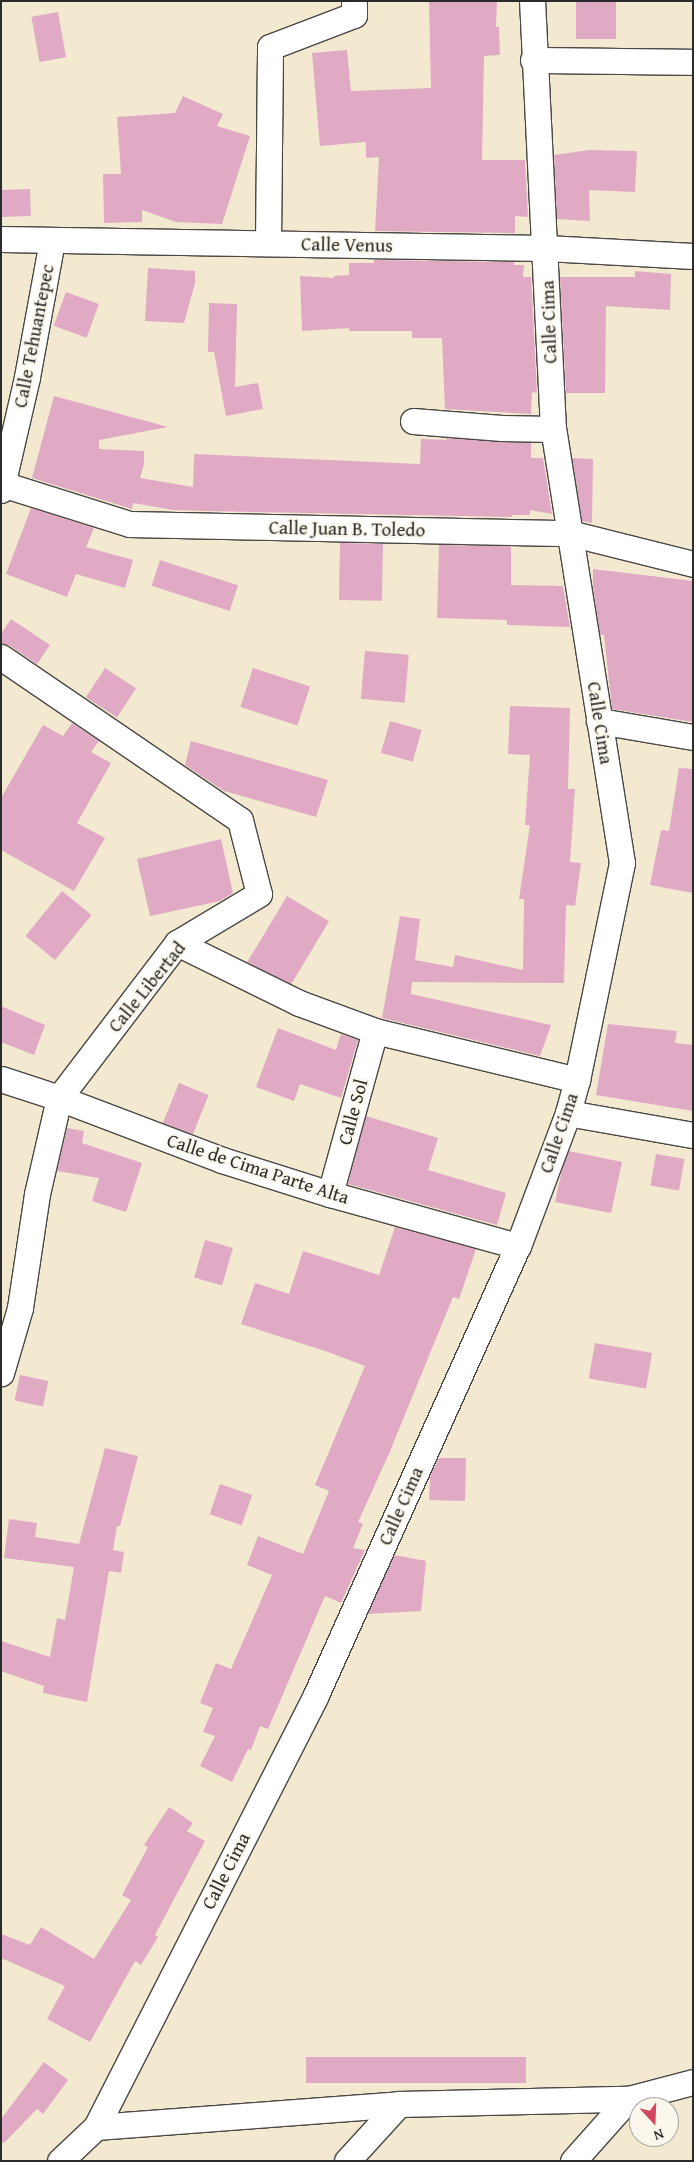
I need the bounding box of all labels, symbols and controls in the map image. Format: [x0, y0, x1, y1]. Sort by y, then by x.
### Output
street label: Calle Venus [301, 233, 393, 257]
street label: Calle Tehuantepec [9, 262, 59, 410]
street label: Calle Cima [536, 280, 562, 364]
street label: Calle Juan B. Toledo [269, 516, 425, 542]
street label: Calle Cima [582, 680, 618, 766]
street label: Calle Libertad [104, 937, 190, 1037]
street label: Calle Sol [333, 1077, 373, 1147]
street label: Calle Cima [535, 1090, 583, 1176]
street label: Calle de Cima Parte Alta [164, 1129, 352, 1209]
street label: Calle Cima [374, 1463, 428, 1549]
street label: Calle Cima [197, 1829, 255, 1913]
north arrow [629, 2097, 679, 2147]
text: N [651, 2124, 667, 2146]

